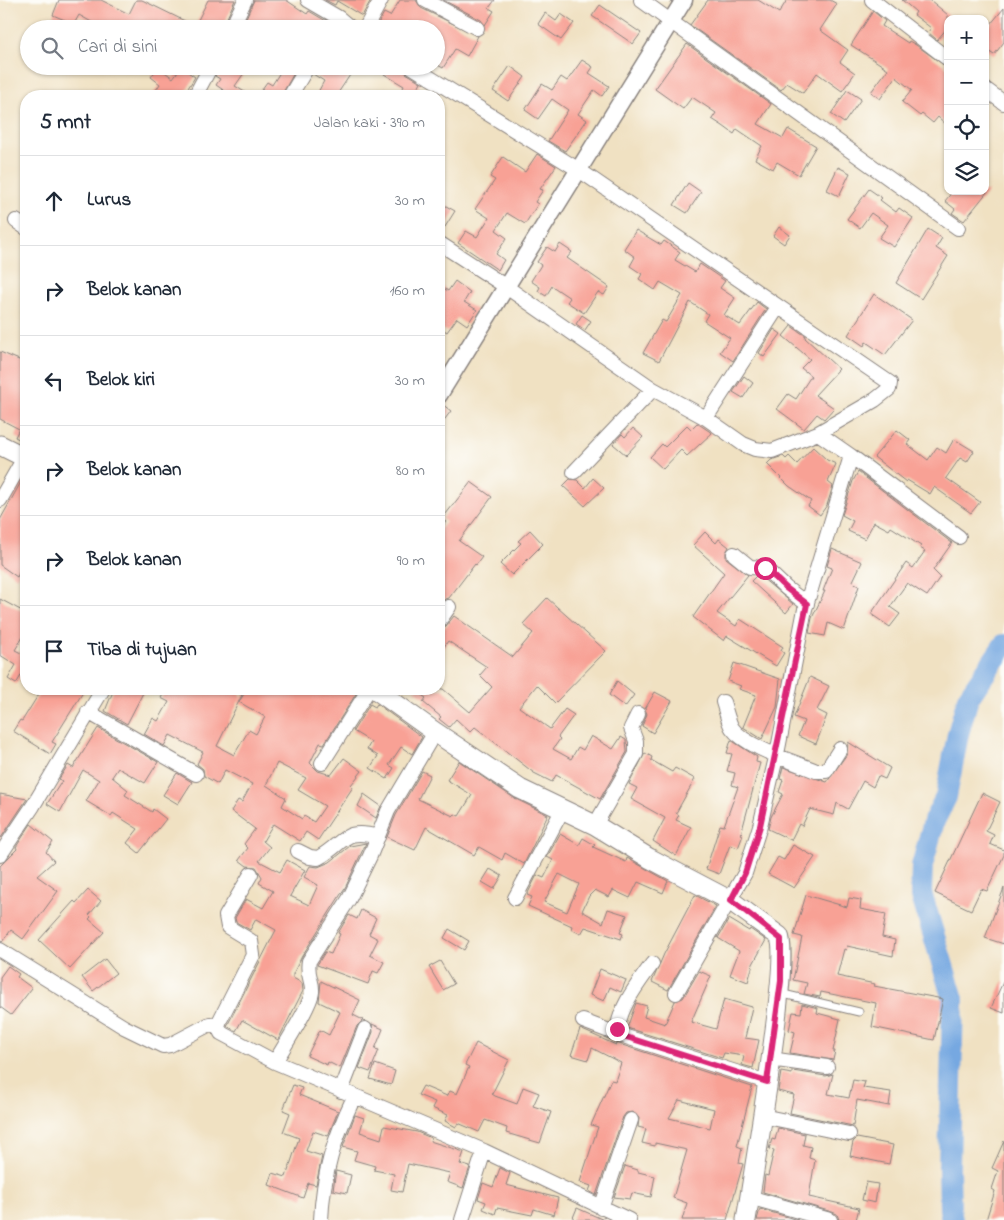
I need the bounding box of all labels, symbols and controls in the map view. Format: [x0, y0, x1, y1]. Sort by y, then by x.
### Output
map controls [944, 15, 989, 195]
button: + [944, 15, 989, 60]
search box [20, 20, 445, 75]
icon: search [38, 34, 66, 62]
text: Cari di sini [78, 34, 157, 61]
button: − [944, 60, 989, 105]
button: locate [944, 105, 989, 150]
text: 5 mnt [40, 108, 91, 138]
text: Jalan kaki · 390 m [314, 111, 425, 135]
button: layers [944, 150, 989, 195]
icon: ahead [40, 187, 68, 215]
text: Lurus [87, 187, 131, 214]
text: 30 m [395, 189, 425, 213]
icon: right [40, 277, 68, 305]
text: Belok kanan [87, 277, 181, 304]
text: 160 m [390, 279, 425, 303]
icon: left [40, 367, 68, 395]
text: Belok kiri [87, 367, 155, 394]
text: 30 m [395, 369, 425, 393]
icon: right [40, 457, 68, 485]
text: Belok kanan [87, 457, 181, 484]
text: 80 m [396, 459, 425, 483]
icon: right [40, 547, 68, 575]
text: Belok kanan [87, 547, 181, 574]
text: 90 m [397, 549, 425, 573]
route start [754, 557, 777, 580]
icon: arrive [40, 637, 68, 665]
text: Tiba di tujuan [87, 637, 197, 664]
route end [606, 1018, 629, 1041]

